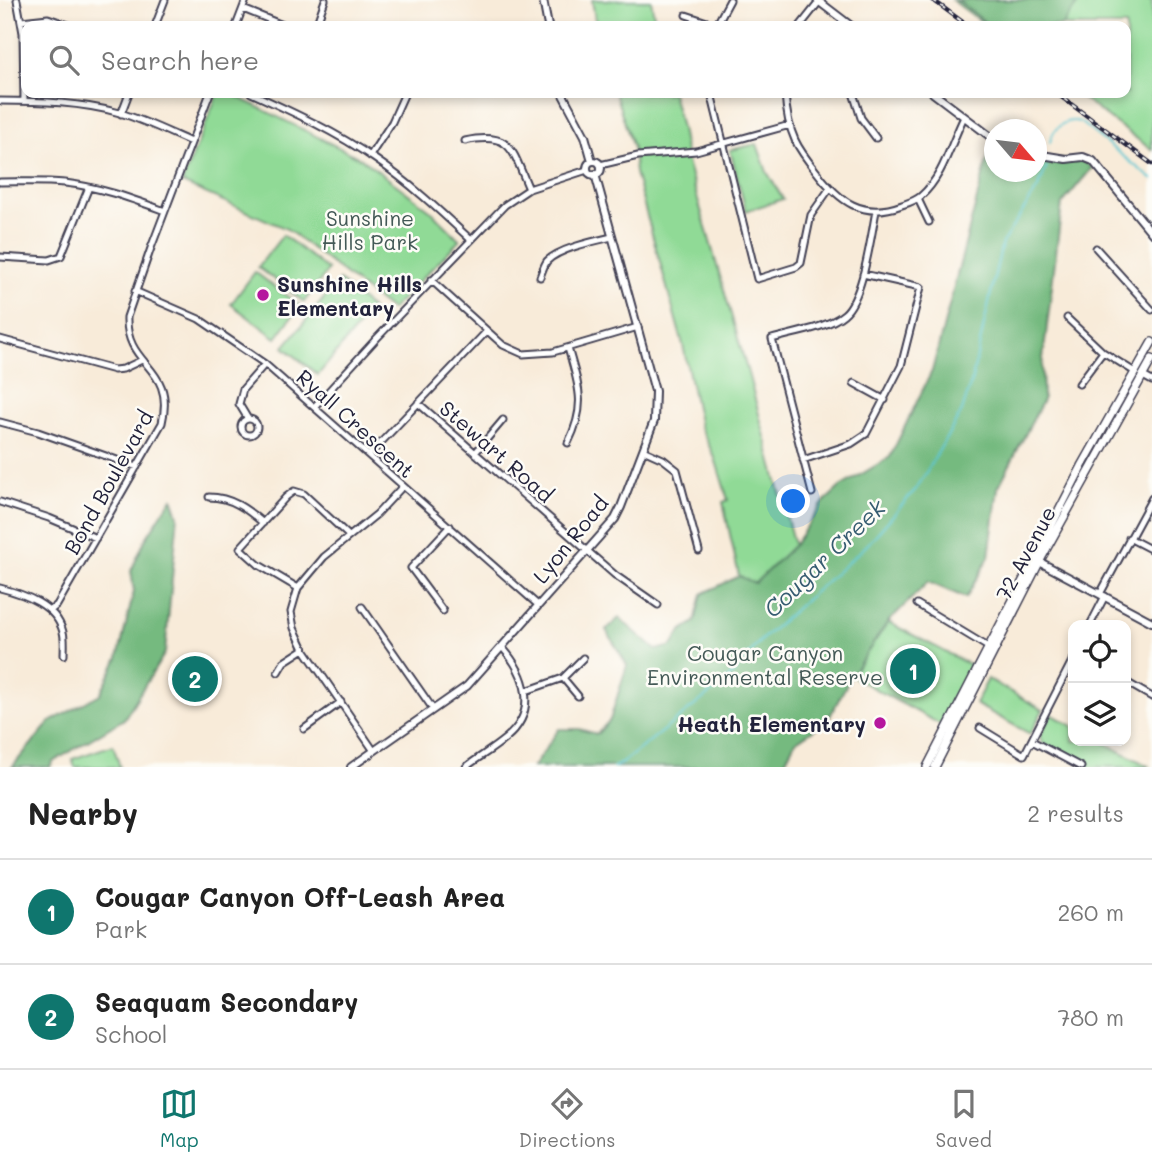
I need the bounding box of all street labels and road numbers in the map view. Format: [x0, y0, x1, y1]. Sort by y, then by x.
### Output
street label: Ryall Crescent [291, 363, 421, 483]
street label: Stewart Road [434, 394, 560, 508]
street label: Bond Boulevard [57, 405, 159, 559]
street label: Lyon Road [526, 490, 614, 588]
street label: 72 Avenue [989, 501, 1061, 605]

